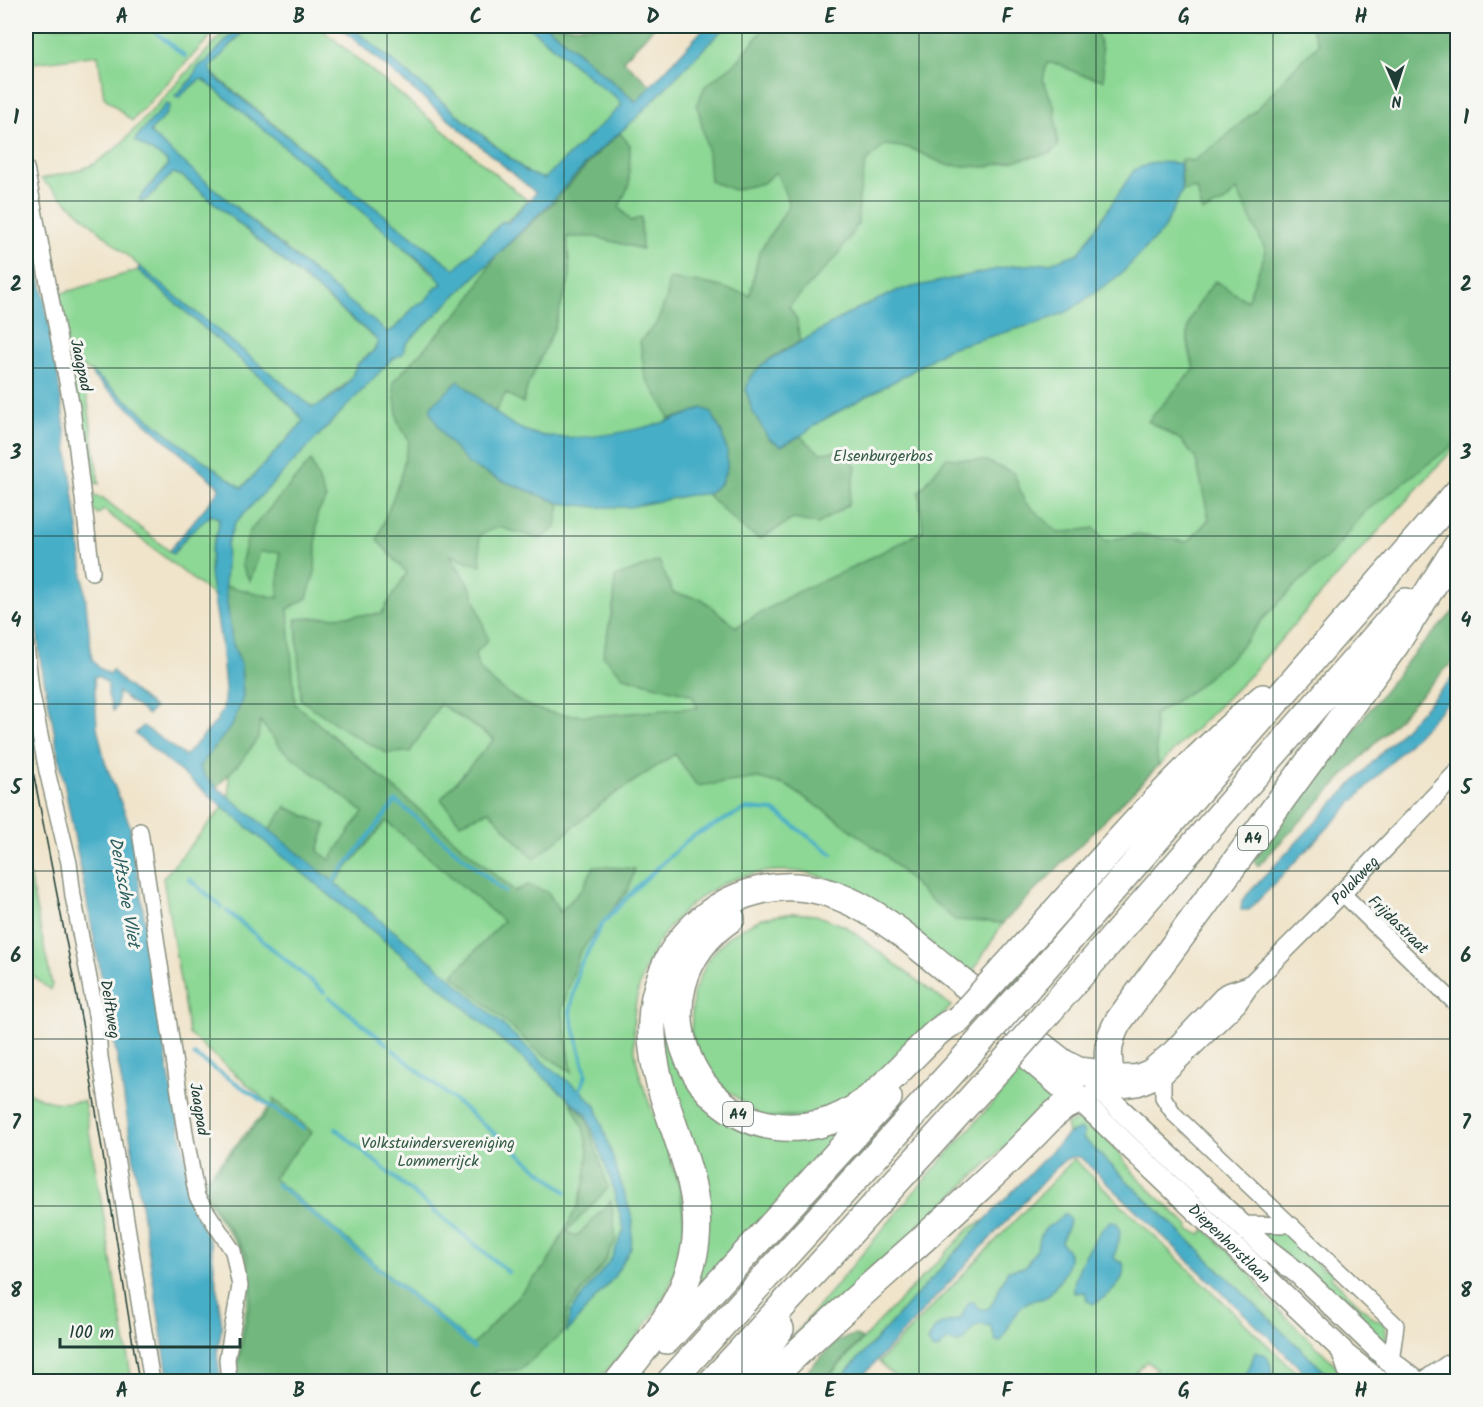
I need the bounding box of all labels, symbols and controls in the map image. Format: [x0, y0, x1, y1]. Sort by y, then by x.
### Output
text: A [116, 2, 128, 34]
text: B [293, 2, 305, 34]
text: C [470, 2, 482, 34]
text: D [646, 2, 660, 34]
text: E [824, 2, 836, 34]
text: F [1002, 2, 1014, 34]
text: G [1178, 2, 1190, 34]
text: H [1354, 2, 1368, 34]
north arrow [1366, 57, 1426, 117]
text: N [1391, 88, 1402, 113]
text: 1 [13, 103, 19, 135]
text: 1 [1463, 103, 1469, 135]
text: 2 [10, 270, 22, 302]
text: 2 [1460, 270, 1472, 302]
street label: Jaagpad [63, 337, 99, 395]
text: 3 [10, 438, 22, 470]
text: 3 [1460, 438, 1472, 470]
park label: Elsenburgerbos [833, 444, 933, 469]
text: 4 [11, 606, 22, 638]
text: 4 [1461, 606, 1472, 638]
text: 5 [10, 773, 23, 805]
text: 5 [1460, 773, 1473, 805]
road number: A4 [1238, 826, 1268, 850]
water label: Delftsche Vliet [100, 835, 148, 953]
street label: Polakweg [1326, 850, 1386, 911]
street label: Frijdastraat [1362, 890, 1435, 961]
text: 6 [11, 941, 22, 973]
text: 6 [1461, 941, 1472, 973]
street label: Delftweg [93, 978, 126, 1040]
street label: Jaagpad [182, 1081, 215, 1138]
road number: A4 [723, 1102, 753, 1126]
text: 7 [11, 1108, 21, 1140]
text: 7 [1461, 1108, 1471, 1140]
park label: Volkstuindersvereniging Lommerrijck [361, 1131, 515, 1174]
street label: Diepenhorstlaan [1182, 1198, 1276, 1290]
text: 8 [10, 1276, 22, 1308]
text: 8 [1460, 1276, 1472, 1308]
scale bar [60, 1311, 240, 1349]
text: 100 m [69, 1319, 114, 1348]
text: A [116, 1376, 128, 1407]
text: B [293, 1376, 305, 1407]
text: C [470, 1376, 482, 1407]
text: D [646, 1376, 660, 1407]
text: E [824, 1376, 836, 1407]
text: F [1002, 1376, 1014, 1407]
text: G [1178, 1376, 1190, 1407]
text: H [1354, 1376, 1368, 1407]

